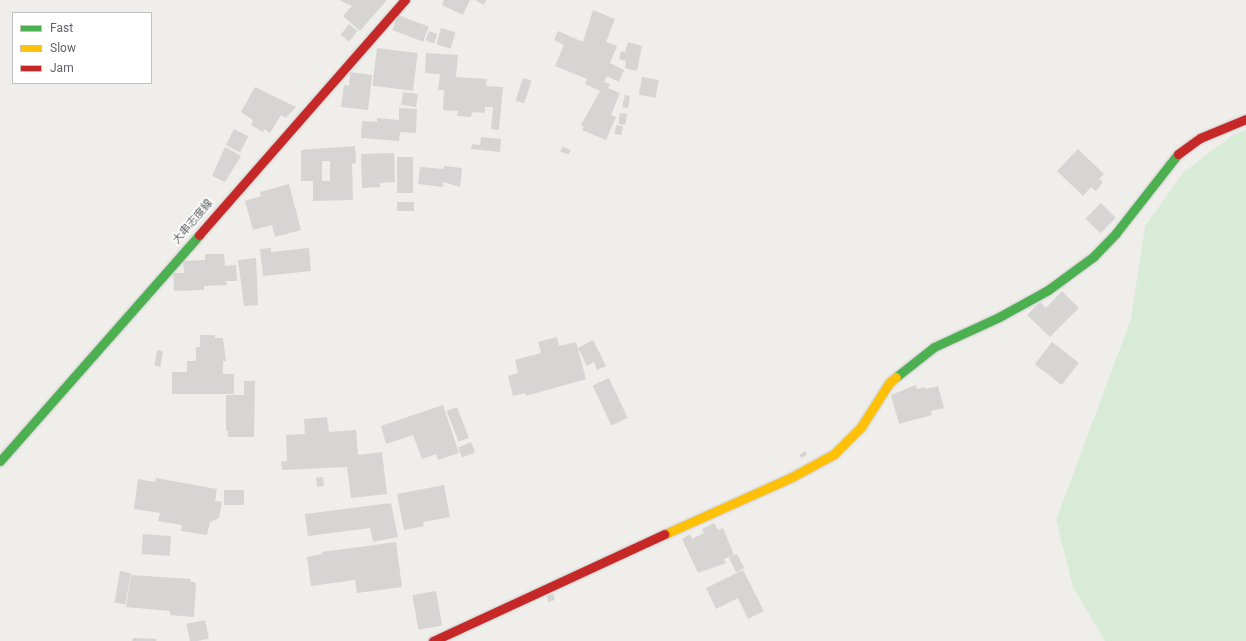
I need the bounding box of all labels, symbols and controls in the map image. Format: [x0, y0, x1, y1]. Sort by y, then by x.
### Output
legend [12, 12, 152, 84]
text: Fast [50, 21, 73, 35]
text: Slow [50, 41, 76, 55]
text: Jam [50, 61, 74, 75]
street label: 大串志度線 [170, 197, 216, 247]

